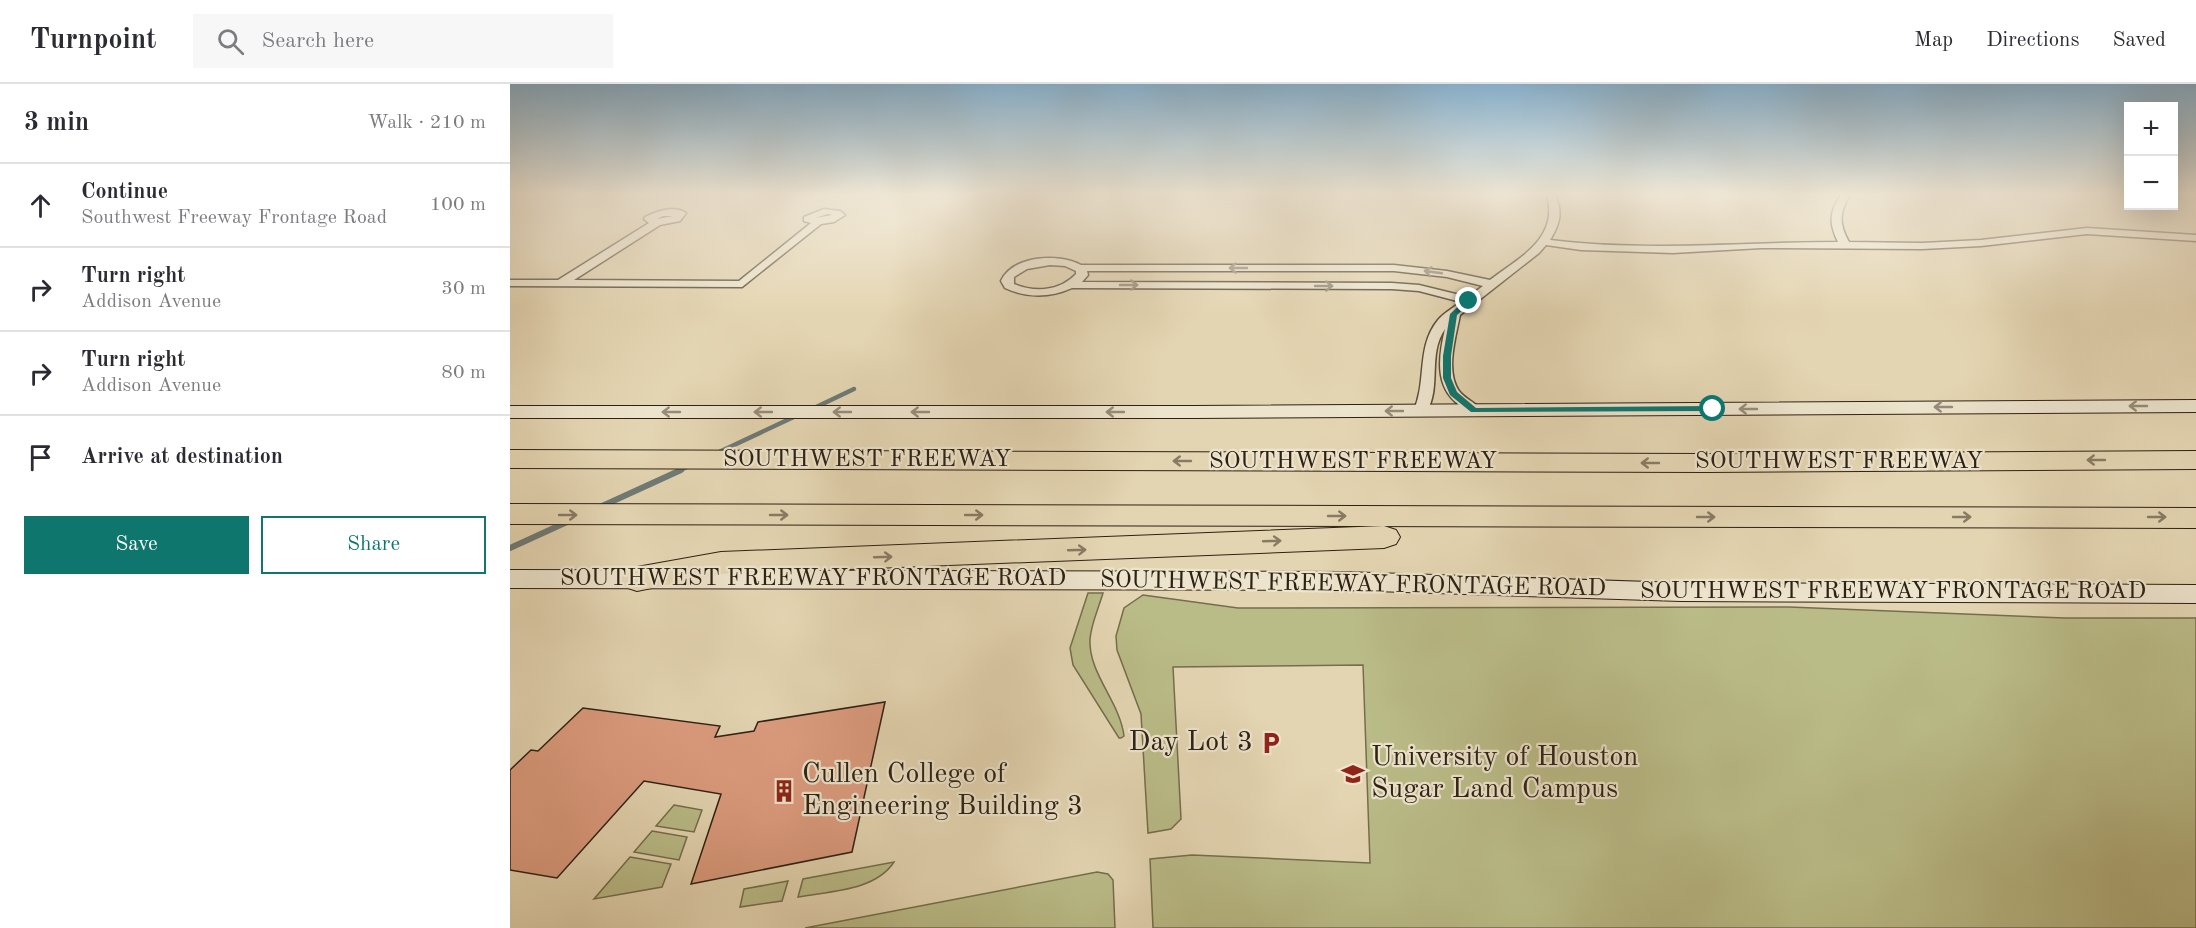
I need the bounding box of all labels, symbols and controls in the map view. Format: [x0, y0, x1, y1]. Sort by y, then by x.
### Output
search box [193, 14, 613, 68]
icon: search [214, 25, 247, 58]
text: Turnpoint [30, 27, 157, 55]
text: Search here [262, 30, 374, 52]
text: Map [1914, 30, 1953, 51]
text: Directions [1986, 30, 2080, 51]
text: Saved [2113, 30, 2166, 51]
map controls [2124, 102, 2178, 210]
button: + [2124, 102, 2178, 156]
text: 3 min [24, 110, 89, 136]
text: Walk · 210 m [367, 113, 486, 133]
button: − [2124, 156, 2178, 210]
text: Continue [81, 181, 168, 203]
icon: ahead [24, 189, 57, 222]
text: 100 m [430, 195, 486, 215]
text: Southwest Freeway Frontage Road [81, 208, 387, 228]
one-way arrow [1229, 262, 1249, 274]
text: Turn right [81, 265, 185, 287]
one-way arrow [1424, 266, 1444, 277]
icon: right [24, 273, 57, 306]
text: 30 m [441, 279, 486, 299]
one-way arrow [1118, 279, 1138, 291]
one-way arrow [1313, 280, 1333, 291]
route end [1455, 287, 1481, 313]
text: Addison Avenue [81, 292, 221, 312]
text: Turn right [81, 349, 185, 371]
icon: right [24, 357, 57, 390]
text: 80 m [441, 363, 486, 383]
text: Addison Avenue [81, 376, 221, 396]
route start [1699, 395, 1725, 421]
one-way arrow [2128, 400, 2148, 412]
one-way arrow [1933, 401, 1953, 413]
one-way arrow [1738, 403, 1758, 415]
one-way arrow [1385, 405, 1405, 416]
one-way arrow [662, 406, 682, 418]
one-way arrow [754, 406, 774, 418]
one-way arrow [833, 406, 853, 418]
one-way arrow [911, 406, 931, 418]
one-way arrow [1106, 406, 1126, 418]
icon: arrive [24, 441, 57, 474]
text: Arrive at destination [81, 446, 283, 468]
street label: SOUTHWEST FREEWAY [723, 448, 1011, 472]
street label: SOUTHWEST FREEWAY [1209, 450, 1497, 474]
street label: SOUTHWEST FREEWAY [1695, 450, 1983, 474]
one-way arrow [2086, 454, 2106, 466]
one-way arrow [1172, 455, 1192, 467]
one-way arrow [1640, 457, 1660, 469]
one-way arrow [558, 509, 578, 521]
one-way arrow [768, 509, 788, 521]
one-way arrow [963, 509, 983, 521]
one-way arrow [1326, 510, 1346, 522]
one-way arrow [1696, 511, 1716, 523]
one-way arrow [1951, 511, 1971, 523]
one-way arrow [2146, 512, 2166, 523]
button: Save [24, 516, 249, 574]
button: Share [261, 516, 486, 574]
one-way arrow [1262, 535, 1282, 546]
one-way arrow [1067, 544, 1087, 555]
one-way arrow [872, 552, 892, 563]
street label: SOUTHWEST FREEWAY FRONTAGE ROAD [560, 567, 1066, 591]
street label: SOUTHWEST FREEWAY FRONTAGE ROAD [1100, 569, 1606, 601]
street label: SOUTHWEST FREEWAY FRONTAGE ROAD [1640, 580, 2146, 604]
place label: Day Lot 3 [1129, 729, 1253, 757]
parking icon: Day Lot 3 [1258, 730, 1284, 756]
place label: University of Houston Sugar Land Campus [1371, 744, 1638, 804]
place label: Cullen College of Engineering Building 3 [802, 761, 1083, 821]
school or university icon: University of Houston Sugar Land Campus [1340, 761, 1366, 787]
building icon: Cullen College of Engineering Building 3 [771, 778, 797, 804]

